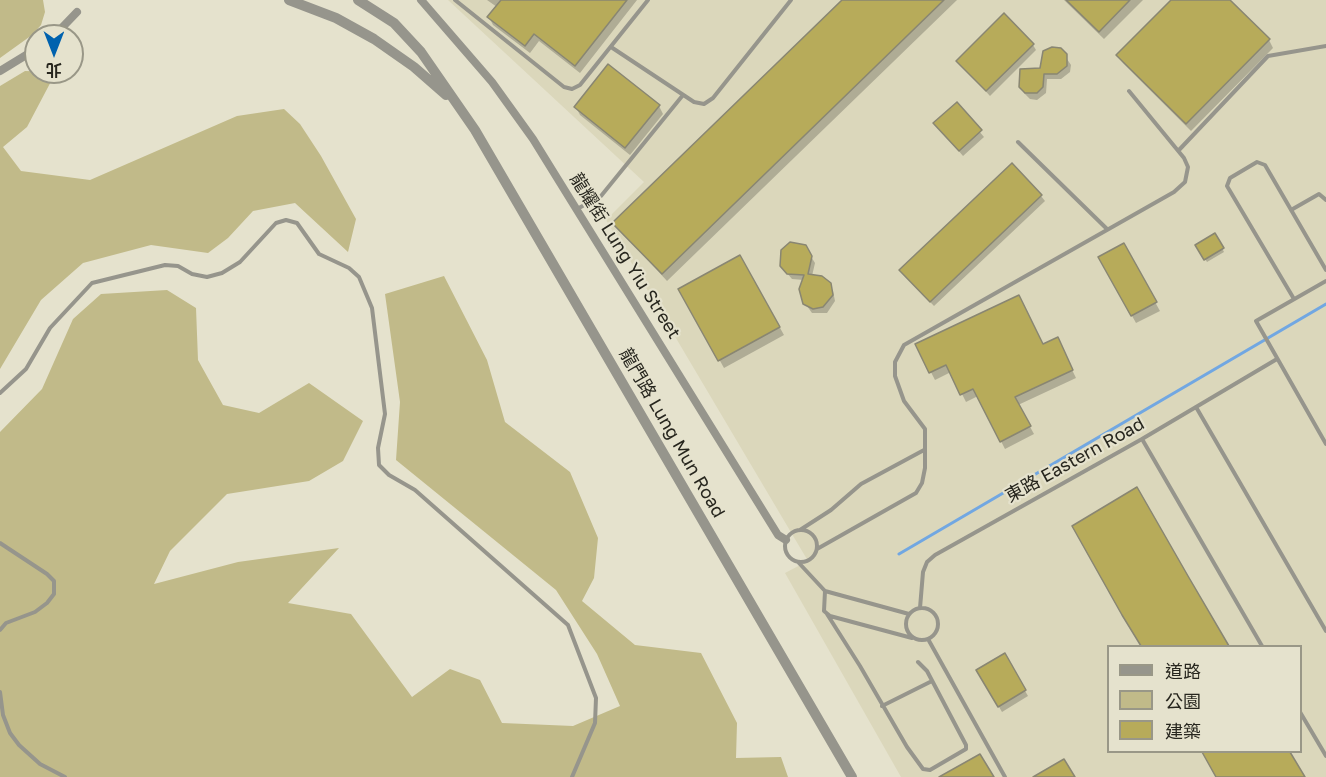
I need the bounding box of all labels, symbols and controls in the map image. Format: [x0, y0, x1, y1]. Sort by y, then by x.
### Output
north arrow [24, 24, 84, 84]
text: 北 [46, 60, 62, 80]
street label: 龍耀街 Lung Yiu Street [565, 169, 685, 343]
street label: 龍門路 Lung Mun Road [615, 344, 729, 522]
street label: 東路 Eastern Road [1002, 413, 1148, 507]
legend [1107, 645, 1302, 753]
text: 道路 [1165, 660, 1201, 682]
text: 公園 [1165, 690, 1201, 712]
text: 建築 [1165, 720, 1201, 742]

